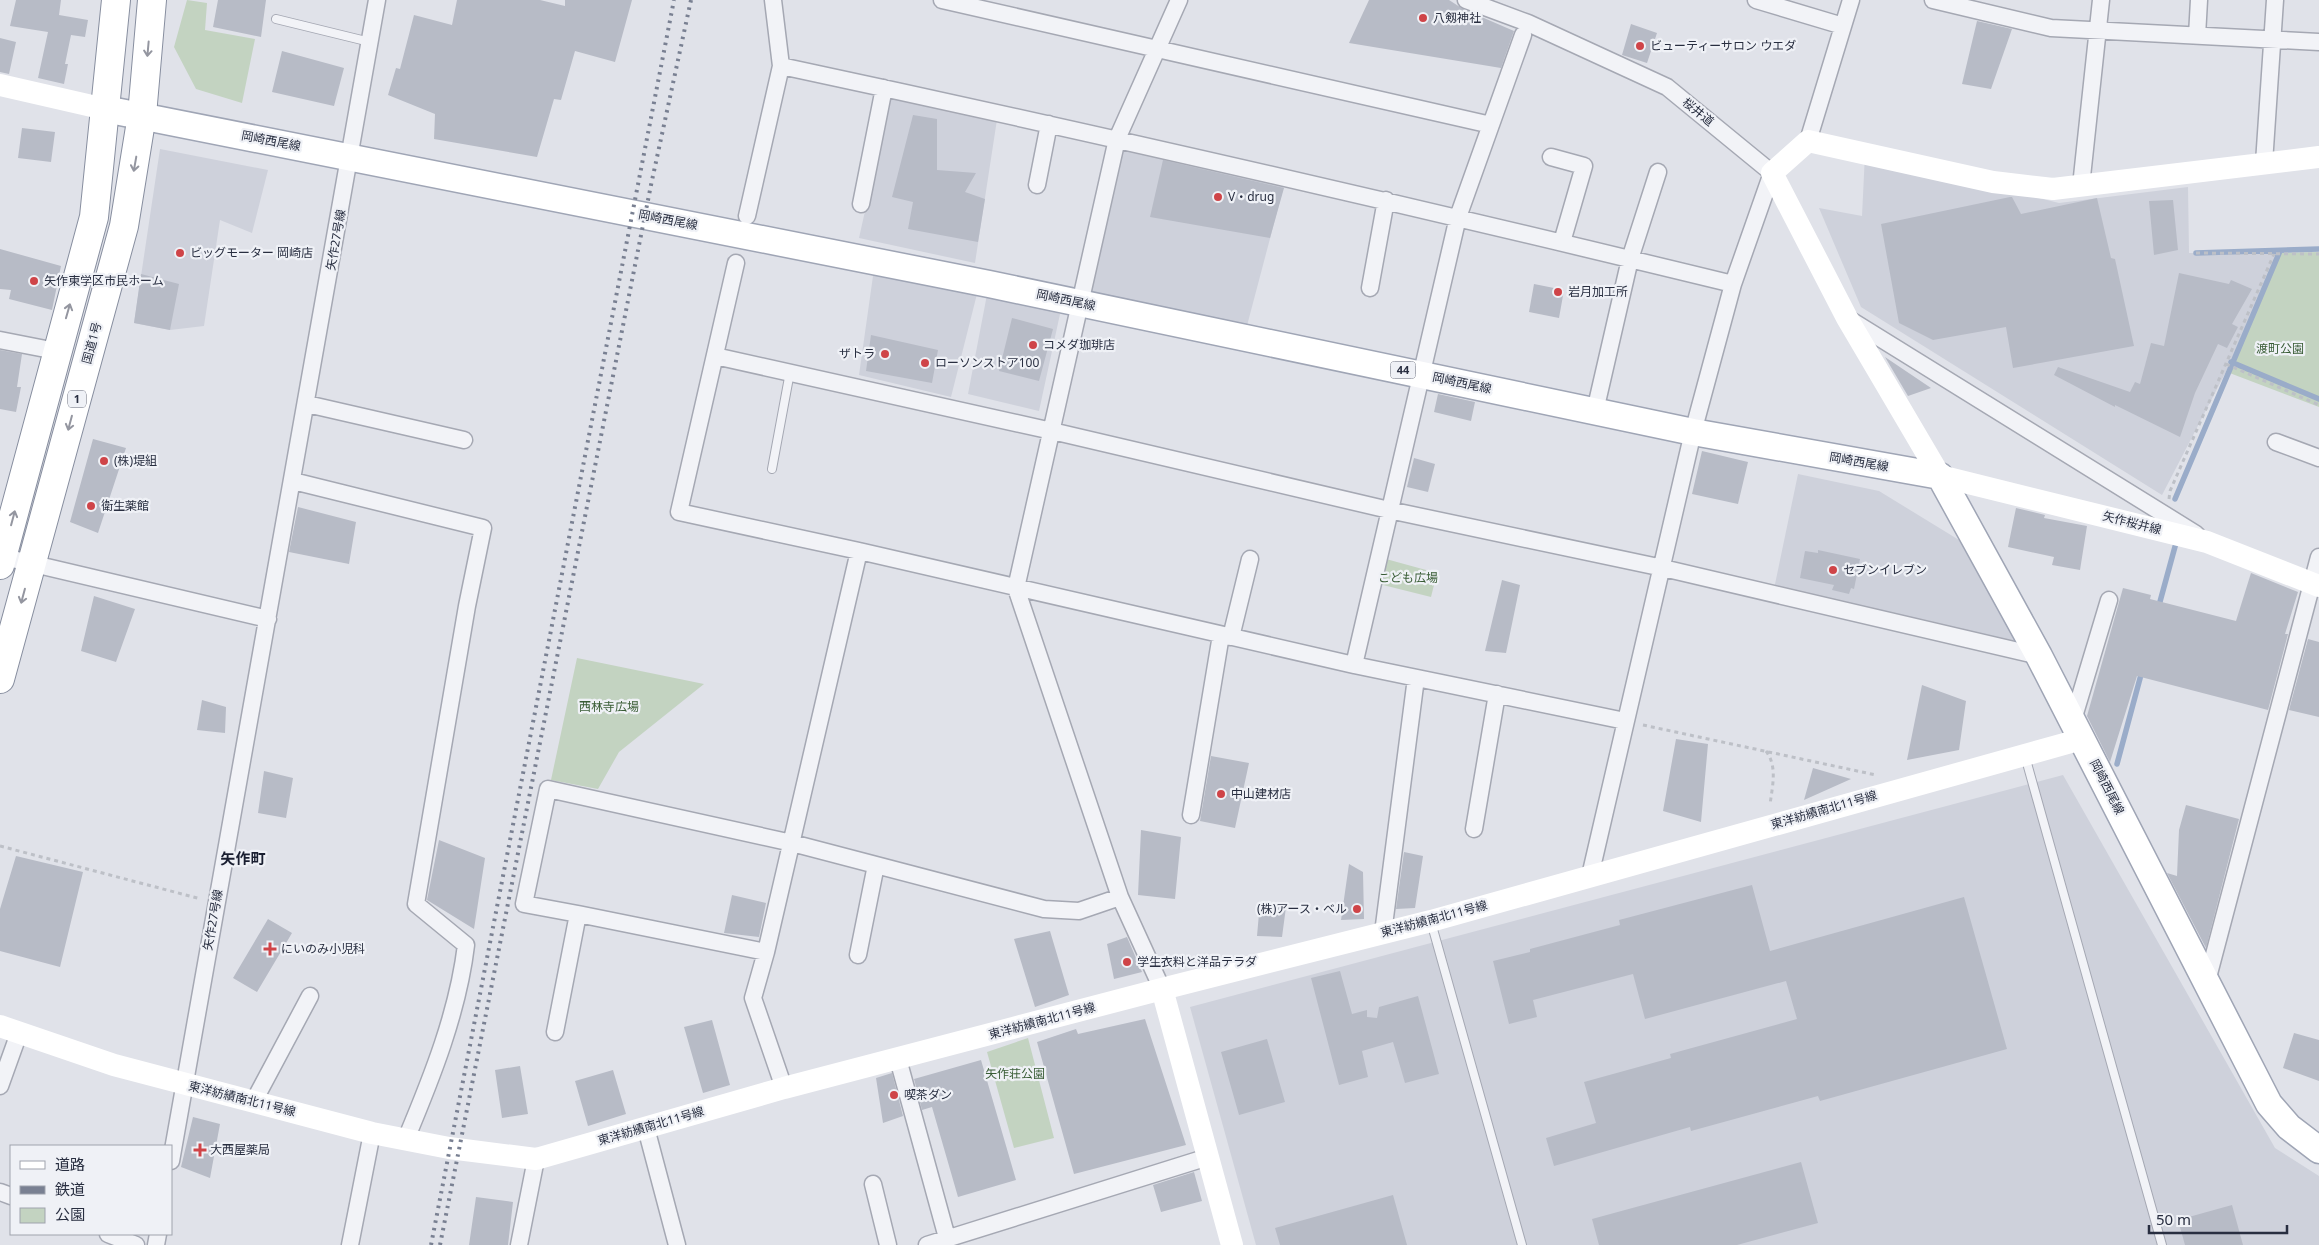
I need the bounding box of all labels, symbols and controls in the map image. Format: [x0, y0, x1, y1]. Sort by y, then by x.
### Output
place label: 八剱神社 [1433, 9, 1481, 26]
marker: 八剱神社 [1417, 12, 1429, 24]
place label: ビューティーサロン ウエダ [1650, 37, 1796, 54]
one-way arrow [143, 40, 152, 56]
marker: ビューティーサロン ウエダ [1634, 40, 1646, 52]
street label: 桜井道 [1679, 94, 1718, 130]
street label: 岡崎西尾線 [240, 126, 302, 155]
one-way arrow [130, 155, 140, 171]
place label: V・drug [1228, 188, 1274, 205]
marker: V・drug [1212, 191, 1224, 203]
street label: 岡崎西尾線 [637, 205, 699, 234]
street label: 矢作27号線 [322, 208, 349, 272]
place label: ビッグモーター 岡崎店 [190, 244, 313, 261]
marker: ビッグモーター 岡崎店 [174, 247, 186, 259]
place label: 矢作東学区市民ホーム [44, 272, 164, 289]
marker: 矢作東学区市民ホーム [28, 275, 40, 287]
place label: 岩月加工所 [1568, 283, 1628, 300]
street label: 岡崎西尾線 [1035, 285, 1097, 314]
marker: 岩月加工所 [1552, 286, 1564, 298]
one-way arrow [63, 303, 73, 319]
street label: 国道1号 [78, 320, 105, 366]
place label: コメダ珈琲店 [1043, 336, 1115, 353]
marker: コメダ珈琲店 [1027, 339, 1039, 351]
park label: 渡町公園 [2256, 340, 2304, 357]
place label: ザトラ [839, 345, 875, 362]
marker: ザトラ [879, 348, 891, 360]
place label: ローソンストア100 [935, 354, 1039, 371]
marker: ローソンストア100 [919, 357, 931, 369]
road number: 44 [1390, 362, 1416, 378]
street label: 岡崎西尾線 [1431, 368, 1493, 397]
road number: 1 [68, 390, 86, 408]
one-way arrow [65, 414, 74, 430]
street label: 岡崎西尾線 [1828, 448, 1890, 475]
place label: (株)堤組 [114, 452, 157, 469]
marker: (株)堤組 [98, 455, 110, 467]
place label: 衛生薬館 [101, 497, 149, 514]
marker: 衛生薬館 [85, 500, 97, 512]
street label: 矢作桜井線 [2101, 507, 2163, 538]
one-way arrow [8, 511, 18, 527]
place label: セブンイレブン [1843, 561, 1927, 578]
marker: セブンイレブン [1827, 564, 1839, 576]
park label: こども広場 [1378, 569, 1438, 586]
one-way arrow [17, 588, 27, 604]
park label: 西林寺広場 [579, 698, 639, 715]
street label: 岡崎西尾線 [2086, 756, 2129, 817]
place label: 中山建材店 [1231, 785, 1291, 802]
street label: 東洋紡績南北11号線 [1769, 786, 1879, 833]
marker: 中山建材店 [1215, 788, 1227, 800]
district label: 矢作町 [220, 848, 266, 868]
street label: 矢作27号線 [199, 888, 226, 952]
street label: 東洋紡績南北11号線 [1379, 896, 1489, 941]
place label: (株)アース・ベル [1257, 900, 1347, 917]
marker: (株)アース・ベル [1351, 903, 1363, 915]
place label: にいのみ小児科 [281, 940, 365, 957]
marker: にいのみ小児科 [263, 942, 277, 956]
place label: 学生衣料と洋品テラダ [1137, 953, 1257, 970]
marker: 学生衣料と洋品テラダ [1121, 956, 1133, 968]
street label: 東洋紡績南北11号線 [987, 998, 1097, 1043]
park label: 矢作荘公園 [985, 1065, 1045, 1082]
street label: 東洋紡績南北11号線 [187, 1077, 297, 1120]
place label: 喫茶ダン [904, 1086, 952, 1103]
marker: 喫茶ダン [888, 1089, 900, 1101]
street label: 東洋紡績南北11号線 [596, 1102, 706, 1149]
place label: 大西屋薬局 [210, 1141, 270, 1158]
marker: 大西屋薬局 [194, 1144, 206, 1156]
legend [10, 1145, 172, 1235]
text: 道路 [55, 1154, 85, 1174]
text: 鉄道 [55, 1179, 85, 1199]
scale bar [2149, 1202, 2286, 1234]
text: 公園 [55, 1204, 85, 1224]
text: 50 m [2156, 1209, 2191, 1229]

